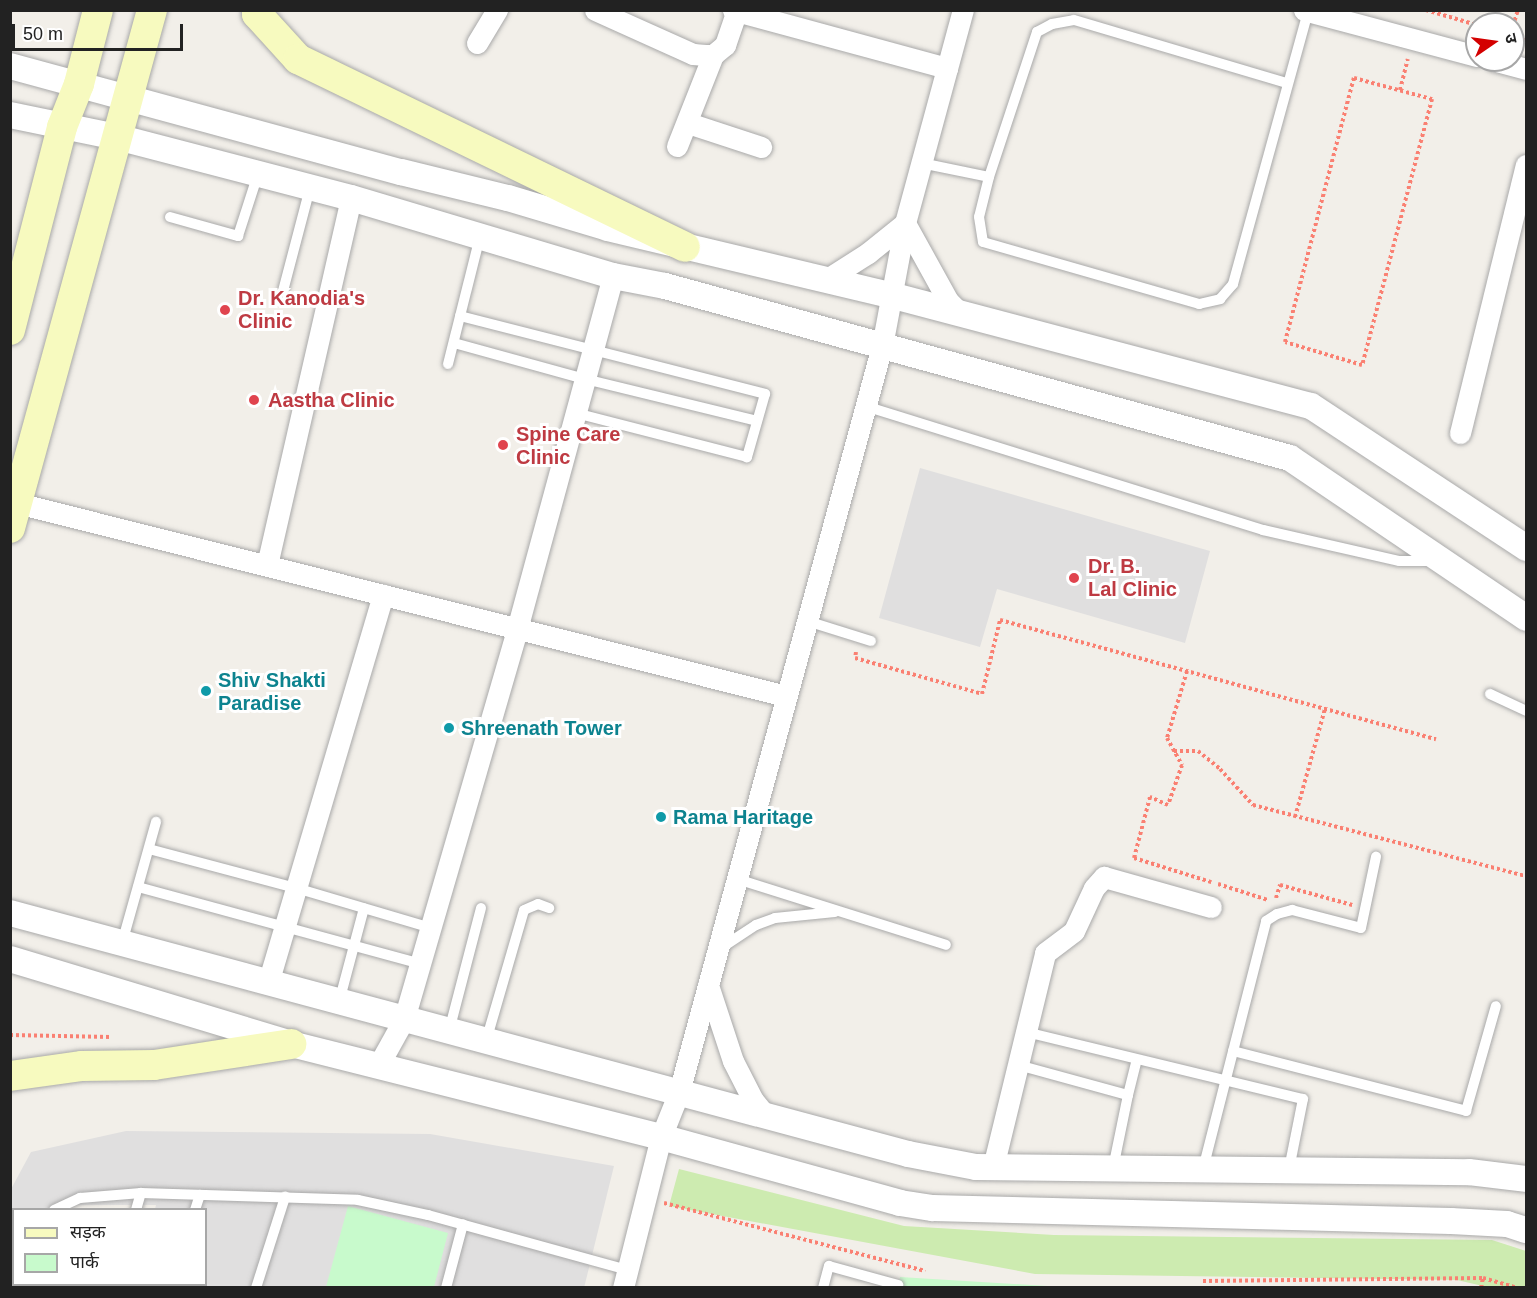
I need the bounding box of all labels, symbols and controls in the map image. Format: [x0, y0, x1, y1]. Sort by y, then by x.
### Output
scale bar [15, 12, 186, 50]
north arrow [1465, 12, 1525, 72]
text: 50 m [23, 24, 63, 44]
text: उ [1502, 32, 1520, 45]
place label: Dr. Kanodia's Clinic [238, 286, 365, 333]
marker: Dr. Kanodia's Clinic [216, 301, 234, 319]
place label: Aastha Clinic [268, 388, 395, 412]
marker: Aastha Clinic [245, 391, 263, 409]
place label: Spine Care Clinic [516, 422, 620, 469]
marker: Spine Care Clinic [494, 436, 512, 454]
place label: Dr. B. Lal Clinic [1088, 554, 1177, 601]
marker: Dr. B. Lal Clinic [1065, 569, 1083, 587]
place label: Shiv Shakti Paradise [218, 668, 326, 715]
marker: Shiv Shakti Paradise [199, 684, 213, 698]
place label: Shreenath Tower [461, 716, 622, 740]
marker: Shreenath Tower [442, 721, 456, 735]
place label: Rama Haritage [673, 805, 813, 829]
marker: Rama Haritage [654, 810, 668, 824]
legend [12, 1208, 207, 1286]
text: सड़क [70, 1222, 106, 1242]
text: पार्क [70, 1252, 99, 1272]

